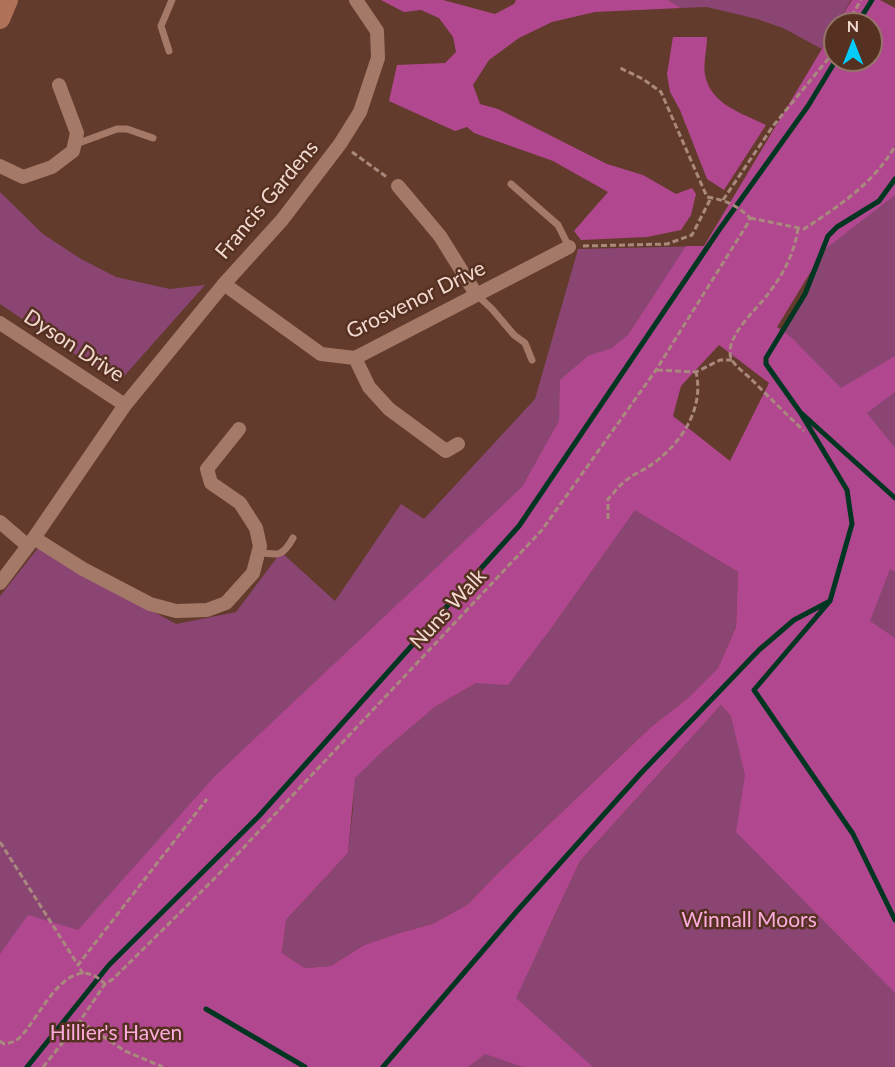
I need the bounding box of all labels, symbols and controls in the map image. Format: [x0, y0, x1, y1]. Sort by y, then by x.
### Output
north arrow [823, 12, 883, 72]
text: N [847, 16, 859, 35]
street label: Francis Gardens [210, 136, 324, 264]
street label: Grosvenor Drive [342, 255, 490, 345]
street label: Dyson Drive [19, 304, 129, 388]
street label: Nuns Walk [405, 564, 491, 654]
park label: Winnall Moors [681, 907, 817, 933]
park label: Hillier's Haven [50, 1020, 182, 1046]

